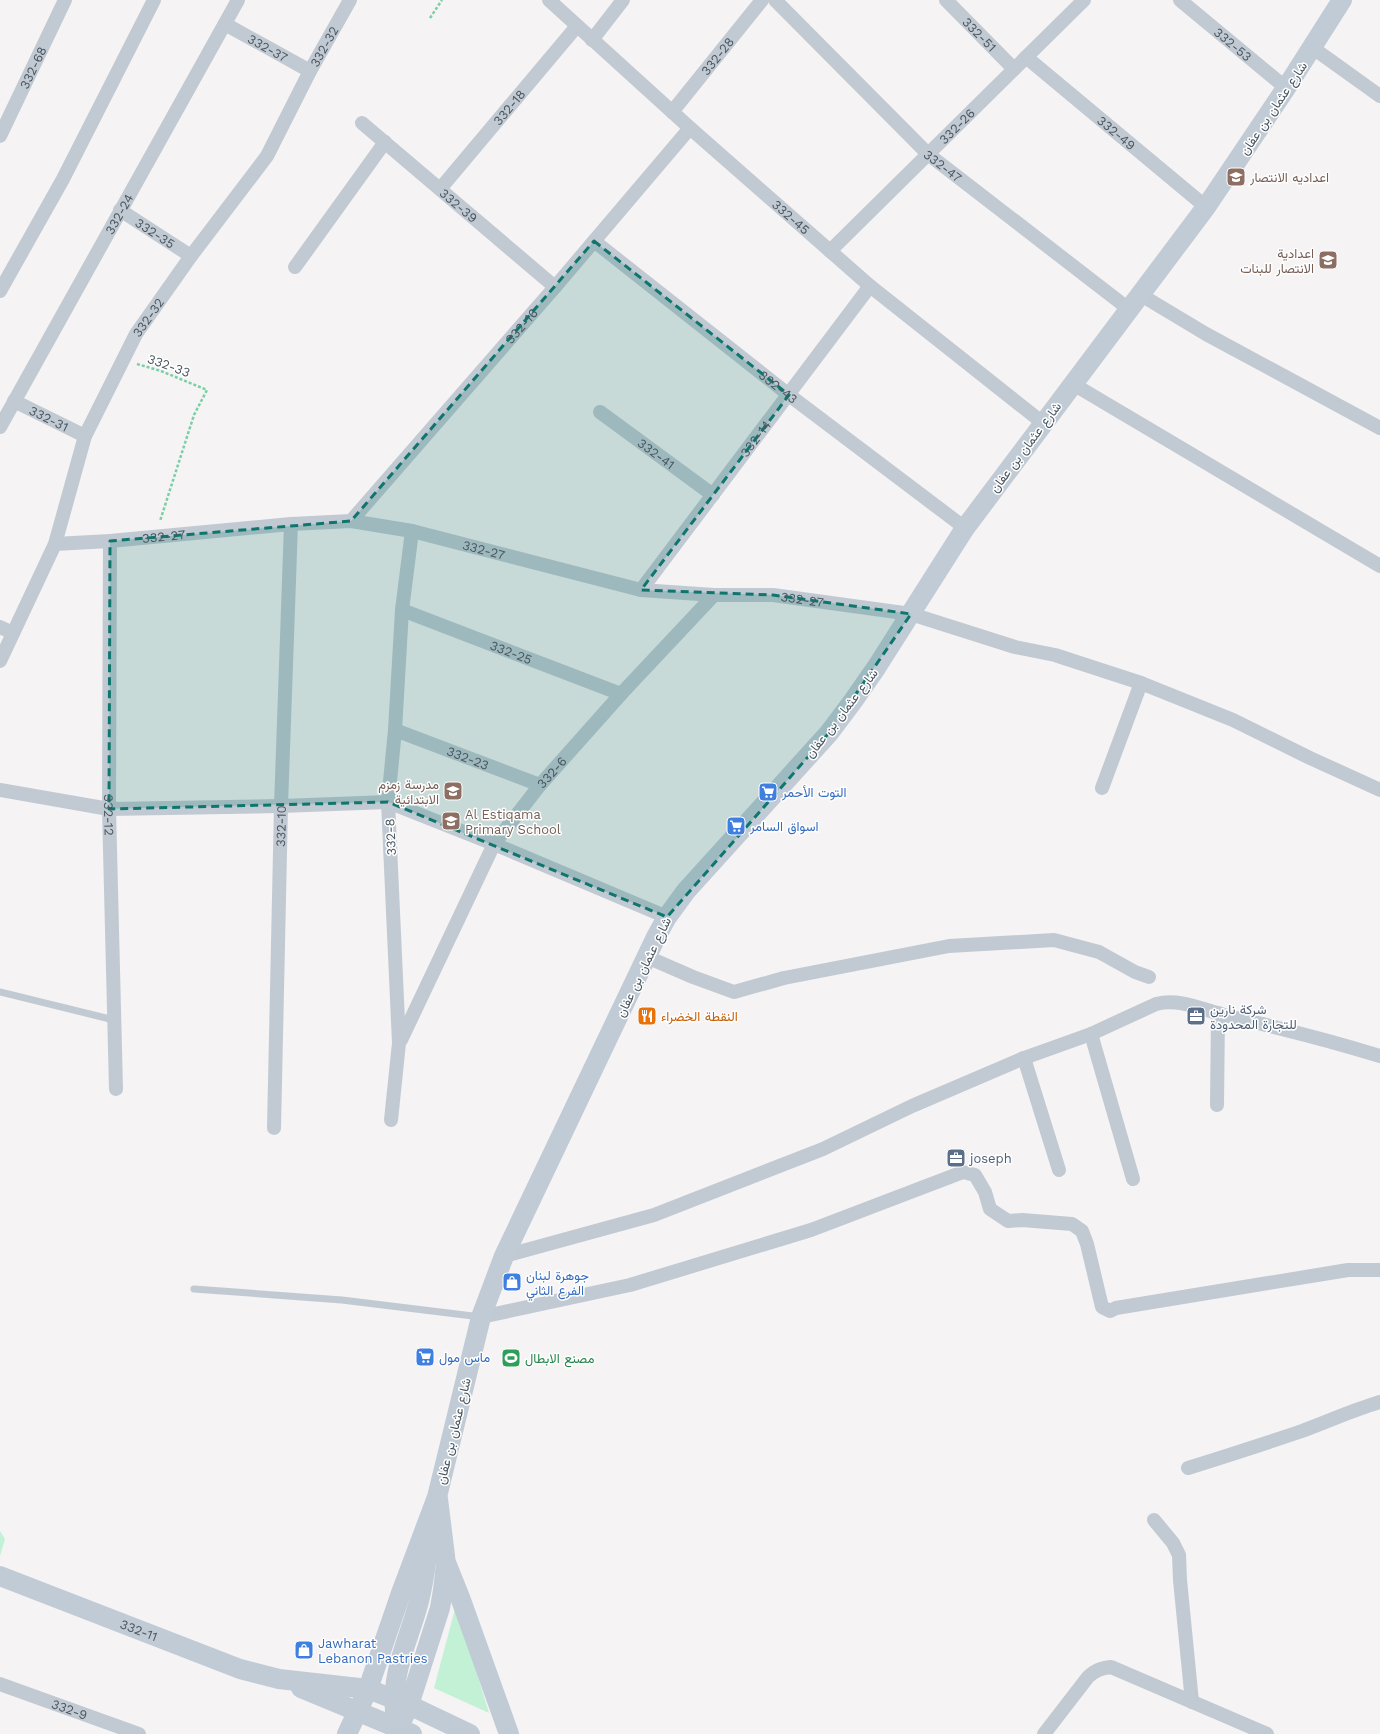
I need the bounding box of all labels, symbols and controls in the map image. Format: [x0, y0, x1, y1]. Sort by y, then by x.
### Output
street label: 332-51 [959, 14, 999, 55]
street label: 332-32 [307, 24, 342, 70]
street label: 332-53 [1211, 25, 1255, 64]
street label: 332-37 [245, 31, 290, 65]
street label: 332-28 [698, 34, 737, 78]
street label: 332-68 [17, 44, 50, 91]
street label: شارع عثمان بن عفان [1237, 59, 1312, 159]
street label: 332-18 [490, 87, 528, 128]
street label: 332-26 [936, 105, 978, 147]
street label: 332-49 [1094, 113, 1138, 153]
street label: 332-47 [921, 147, 965, 185]
school or university icon: اعداديه الانتصار [1225, 166, 1247, 188]
place label: اعداديه الانتصار [1249, 170, 1329, 186]
street label: 332-39 [437, 185, 480, 226]
street label: 332-24 [102, 191, 136, 237]
street label: 332-45 [769, 197, 813, 238]
street label: 332-35 [132, 215, 178, 252]
place label: اعدادية الانتصار للبنات [1240, 246, 1314, 277]
school or university icon: اعدادية الانتصار للبنات [1317, 249, 1339, 271]
street label: 332-32 [129, 295, 167, 340]
street label: 332-16 [502, 305, 541, 347]
street label: 332-33 [146, 351, 192, 380]
street label: 332-43 [756, 367, 800, 407]
street label: شارع عثمان بن عفان [987, 399, 1066, 497]
street label: 332-31 [27, 403, 71, 435]
street label: 332-14 [737, 417, 774, 460]
street label: 332-41 [635, 435, 677, 472]
street label: 332-27 [141, 527, 186, 546]
street label: 332-27 [461, 537, 507, 563]
street label: 332-27 [780, 589, 825, 610]
street label: 332-25 [488, 638, 534, 667]
street label: شارع عثمان بن عفان [802, 666, 882, 762]
street label: 332-23 [445, 743, 491, 773]
street label: 332-6 [534, 754, 570, 791]
place label: مدرسة زمزم الابتدائية [378, 777, 439, 807]
school or university icon: مدرسة زمزم الابتدائية [442, 780, 464, 802]
supermarket icon: التوت الأحمر [757, 781, 779, 803]
place label: التوت الأحمر [781, 785, 847, 801]
street label: 332-12 [101, 794, 117, 836]
street label: 332-10 [273, 805, 289, 847]
place label: Al Estiqama Primary School [465, 807, 561, 837]
school or university icon: Al Estiqama Primary School [440, 810, 462, 832]
supermarket icon: اسواق السامر [725, 815, 747, 837]
street label: 332-8 [382, 818, 399, 856]
place label: اسواق السامر [749, 819, 819, 835]
street label: شارع عثمان بن عفان [613, 915, 676, 1020]
place label: شركة نارين للتجارة المحدودة [1210, 1002, 1297, 1033]
restaurant icon: النقطة الخضراء [636, 1005, 658, 1027]
office icon: شركة نارين للتجارة المحدودة [1185, 1005, 1207, 1027]
place label: النقطة الخضراء [661, 1009, 738, 1025]
office icon: joseph [945, 1147, 967, 1169]
place label: joseph [968, 1151, 1012, 1166]
place label: جوهرة لبنان الفرع الثاني [526, 1268, 589, 1301]
shop icon: جوهرة لبنان الفرع الثاني [501, 1271, 523, 1293]
supermarket icon: ماس مول [414, 1346, 436, 1368]
sports icon: مصنع الابطال [500, 1347, 522, 1369]
place label: ماس مول [439, 1350, 490, 1366]
place label: مصنع الابطال [525, 1351, 595, 1368]
street label: شارع عثمان بن عفان [433, 1376, 476, 1486]
street label: 332-11 [118, 1616, 160, 1644]
place label: Jawharat Lebanon Pastries [318, 1636, 428, 1666]
shop icon: Jawharat Lebanon Pastries [293, 1639, 315, 1661]
street label: 332-9 [50, 1696, 89, 1723]

